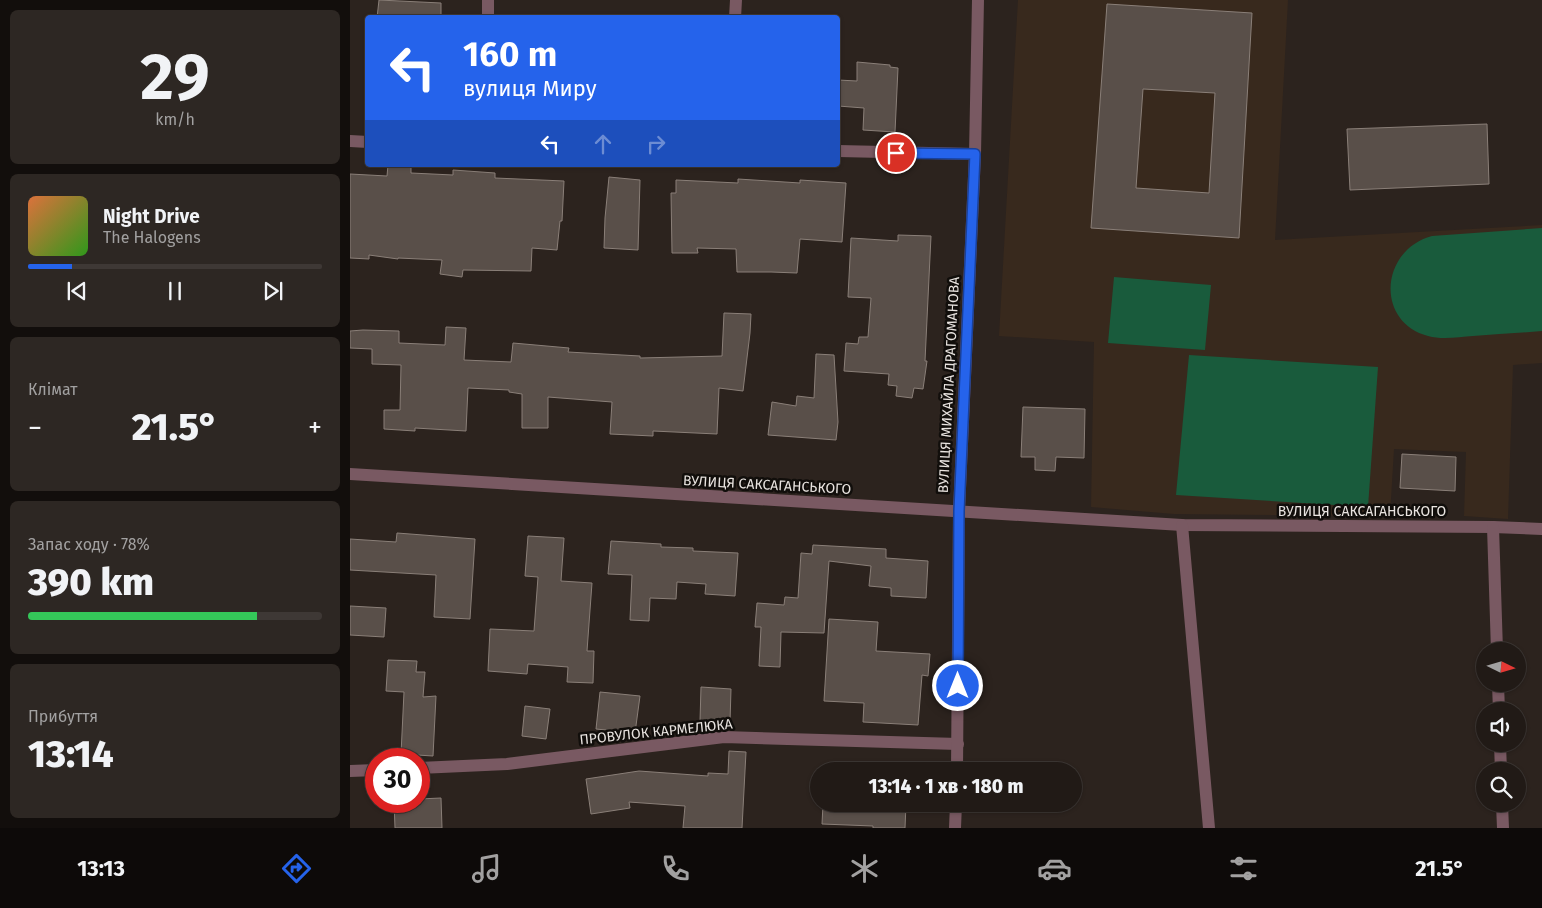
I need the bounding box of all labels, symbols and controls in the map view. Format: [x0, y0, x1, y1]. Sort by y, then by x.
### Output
text: 160 m [463, 33, 557, 75]
icon: left [380, 35, 445, 100]
text: 29 [140, 38, 210, 116]
text: вулиця Миру [463, 75, 597, 102]
text: km/h [155, 110, 195, 129]
icon: left [536, 130, 564, 158]
icon: ahead [589, 130, 617, 158]
icon: right [642, 130, 670, 158]
pin [875, 132, 917, 174]
icon: arrive [882, 139, 910, 167]
text: Night Drive [103, 205, 200, 228]
text: The Halogens [103, 228, 201, 247]
street label: ВУЛИЦЯ МИХАЙЛА ДРАГОМАНОВА [935, 276, 963, 494]
icon: previous [63, 277, 91, 305]
icon: pause [161, 277, 189, 305]
icon: next [259, 277, 287, 305]
text: Клімат [28, 380, 78, 399]
text: 21.5° [132, 404, 218, 450]
text: − [28, 411, 42, 444]
text: + [308, 411, 322, 444]
street label: ВУЛИЦЯ САКСАГАНСЬКОГО [683, 472, 851, 498]
street label: ВУЛИЦЯ САКСАГАНСЬКОГО [1278, 503, 1446, 520]
text: Запас ходу · 78% [28, 535, 150, 554]
text: 390 km [28, 559, 154, 605]
north arrow [1476, 642, 1526, 692]
map controls [1476, 642, 1526, 812]
position arrow [931, 659, 983, 711]
button: sound [1476, 702, 1526, 752]
text: Прибуття [28, 707, 98, 726]
street label: ПРОВУЛОК КАРМЕЛЮКА [579, 715, 733, 749]
text: 13:14 [28, 731, 114, 777]
speed limit sign: 30 [365, 748, 430, 813]
button: search [1476, 762, 1526, 812]
text: 13:14 · 1 хв · 180 m [869, 775, 1023, 798]
icon: directions [279, 851, 314, 886]
icon: music [469, 851, 504, 886]
icon: phone [658, 851, 693, 886]
icon: climate [847, 851, 882, 886]
icon: car [1037, 851, 1072, 886]
icon: filters [1226, 851, 1261, 886]
text: 13:13 [77, 855, 125, 882]
text: 21.5° [1415, 855, 1465, 882]

